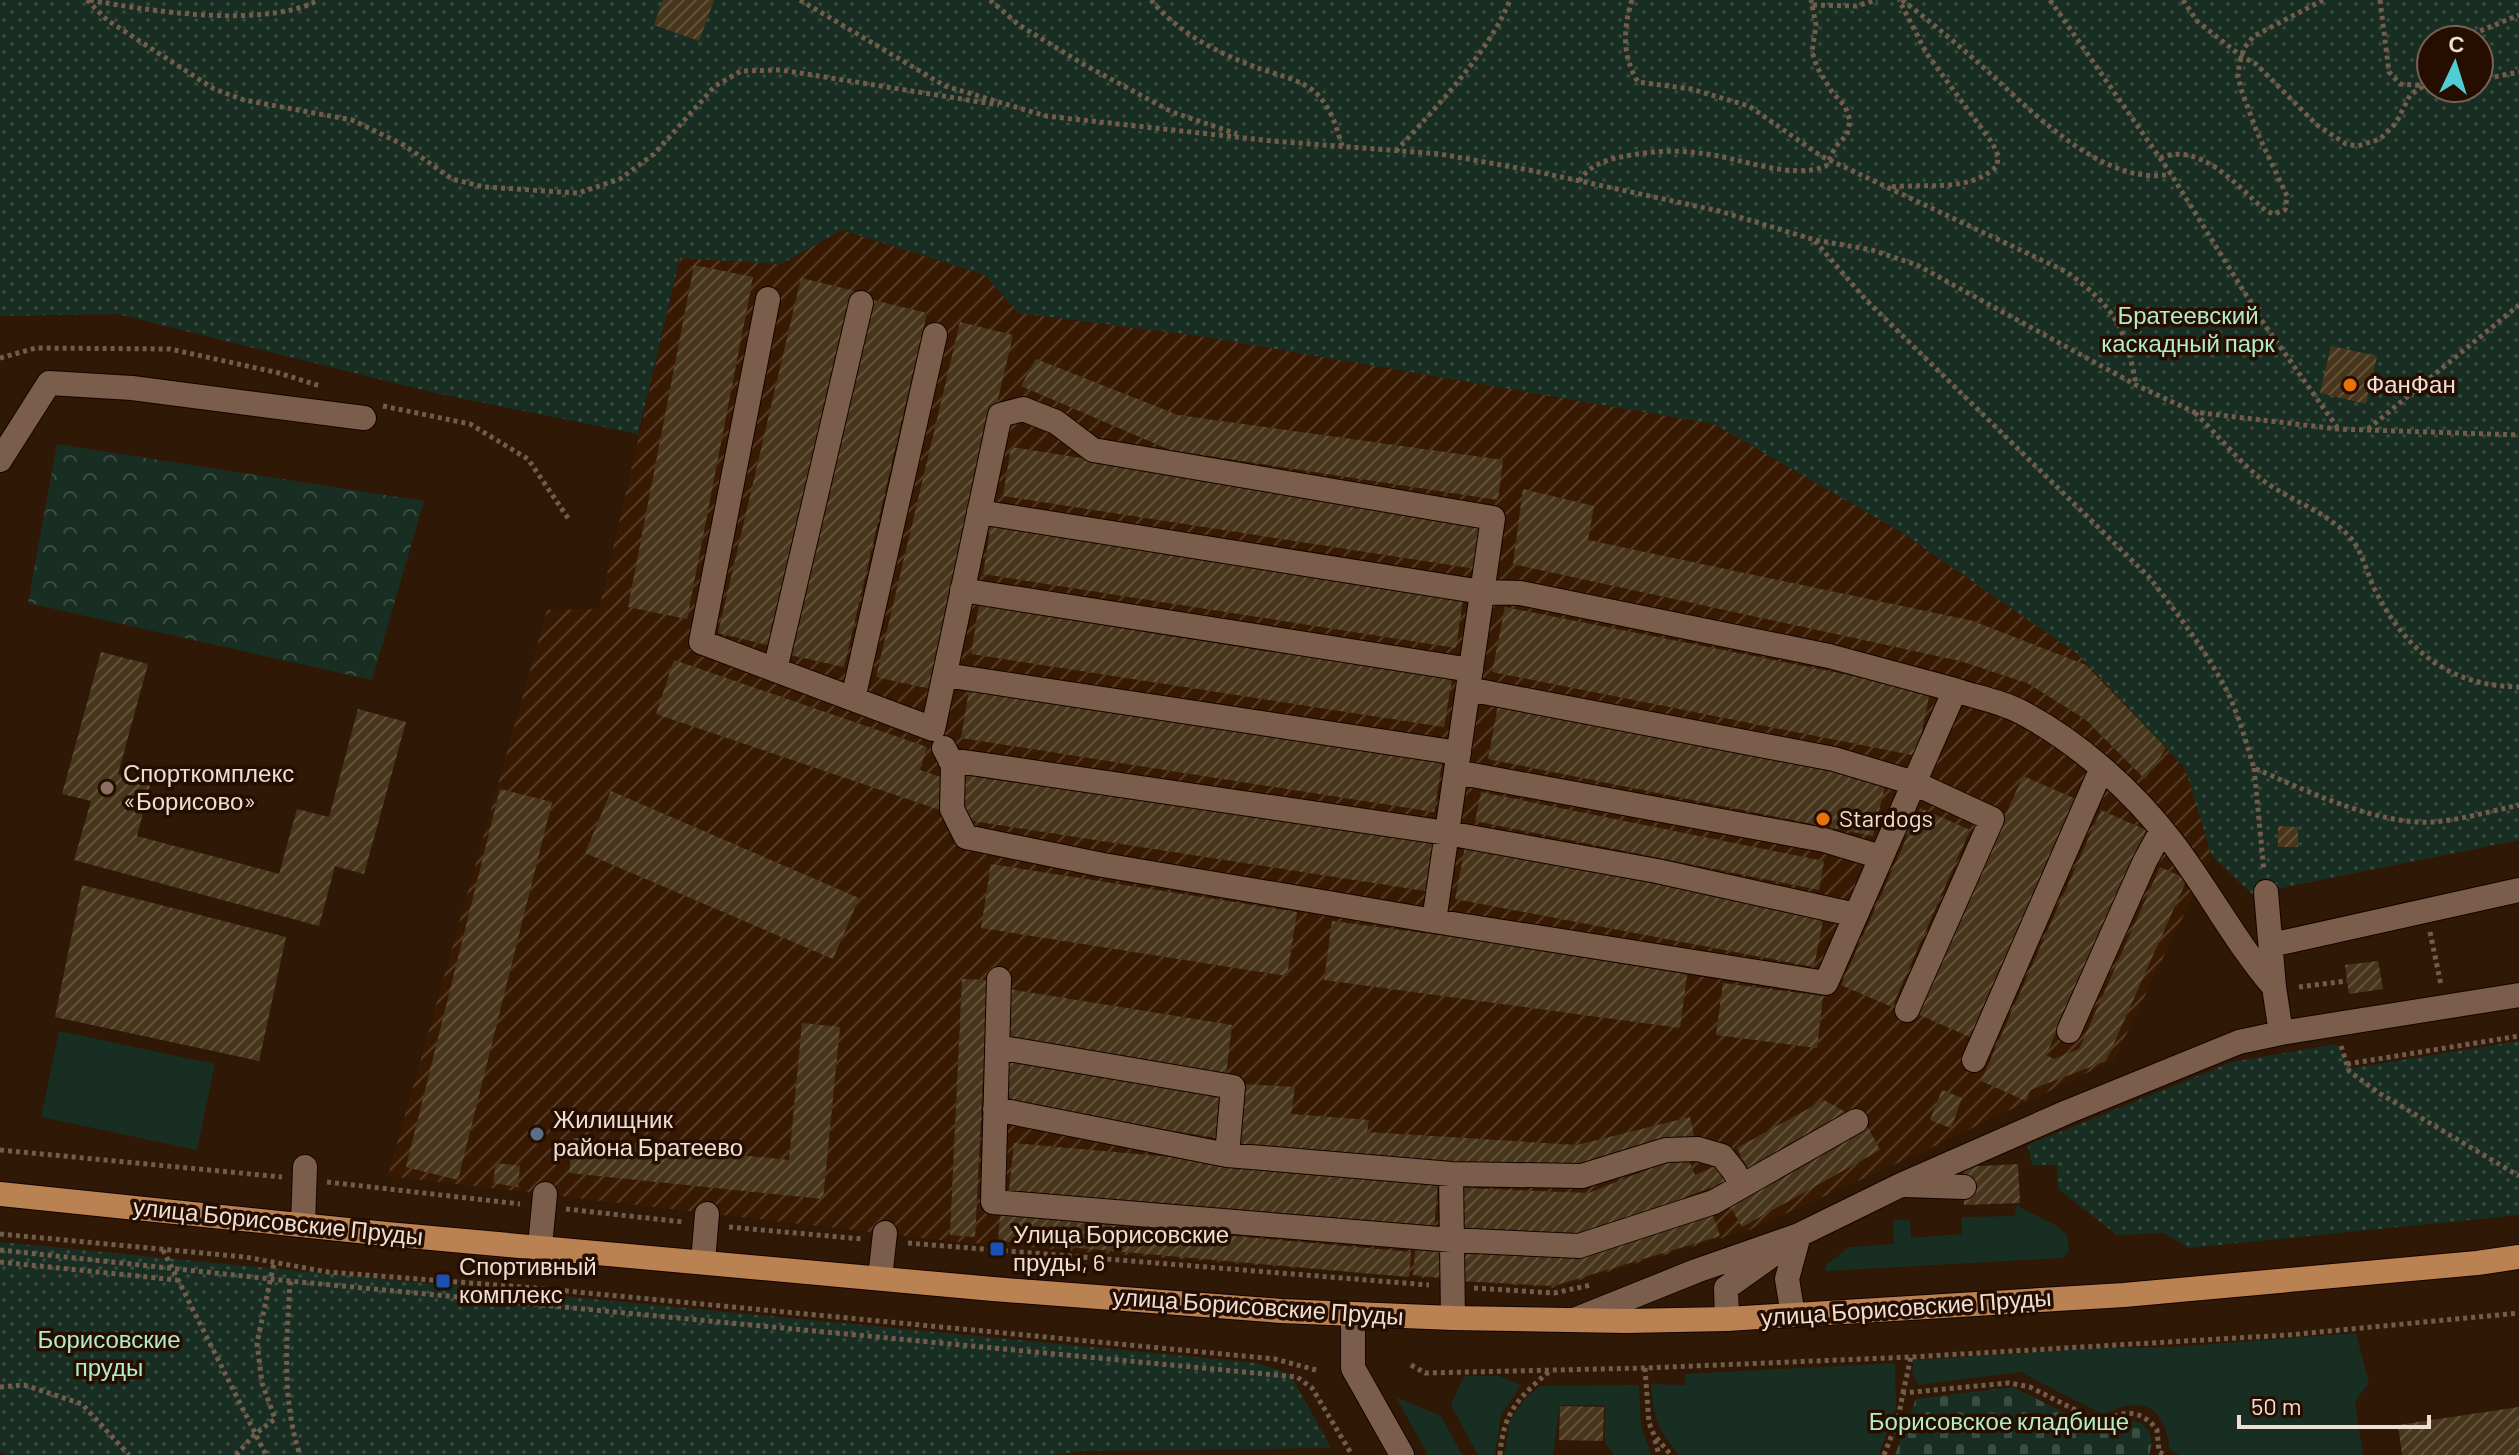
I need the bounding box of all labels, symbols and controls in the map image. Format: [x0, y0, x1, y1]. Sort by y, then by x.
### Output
north arrow [2415, 24, 2495, 104]
text: С [2448, 30, 2465, 57]
park label: Братеевский каскадный парк [2101, 300, 2275, 357]
place label: ФанФан [2366, 369, 2456, 398]
marker: ФанФан [2341, 376, 2359, 394]
place label: Спорткомплекс «Борисово» [123, 758, 294, 815]
marker: Спорткомплекс «Борисово» [98, 779, 116, 797]
place label: Stardogs [1839, 803, 1933, 832]
marker: Stardogs [1814, 810, 1832, 828]
place label: Жилищник района Братеево [553, 1104, 743, 1161]
marker: Жилищник района Братеево [528, 1125, 546, 1143]
street label: улица Борисовские Пруды [132, 1191, 425, 1250]
place label: Улица Борисовские пруды, 6 [1013, 1219, 1229, 1276]
marker: Улица Борисовские пруды, 6 [988, 1240, 1006, 1258]
place label: Спортивный комплекс [459, 1251, 597, 1308]
marker: Спортивный комплекс [434, 1272, 452, 1290]
street label: улица Борисовские Пруды [1112, 1281, 1405, 1330]
street label: улица Борисовские Пруды [1759, 1282, 2052, 1331]
park label: Борисовские пруды [37, 1324, 181, 1381]
scale bar [2239, 1379, 2429, 1429]
text: 50 m [2251, 1391, 2302, 1420]
park label: Борисовское кладбище [1869, 1406, 2129, 1435]

